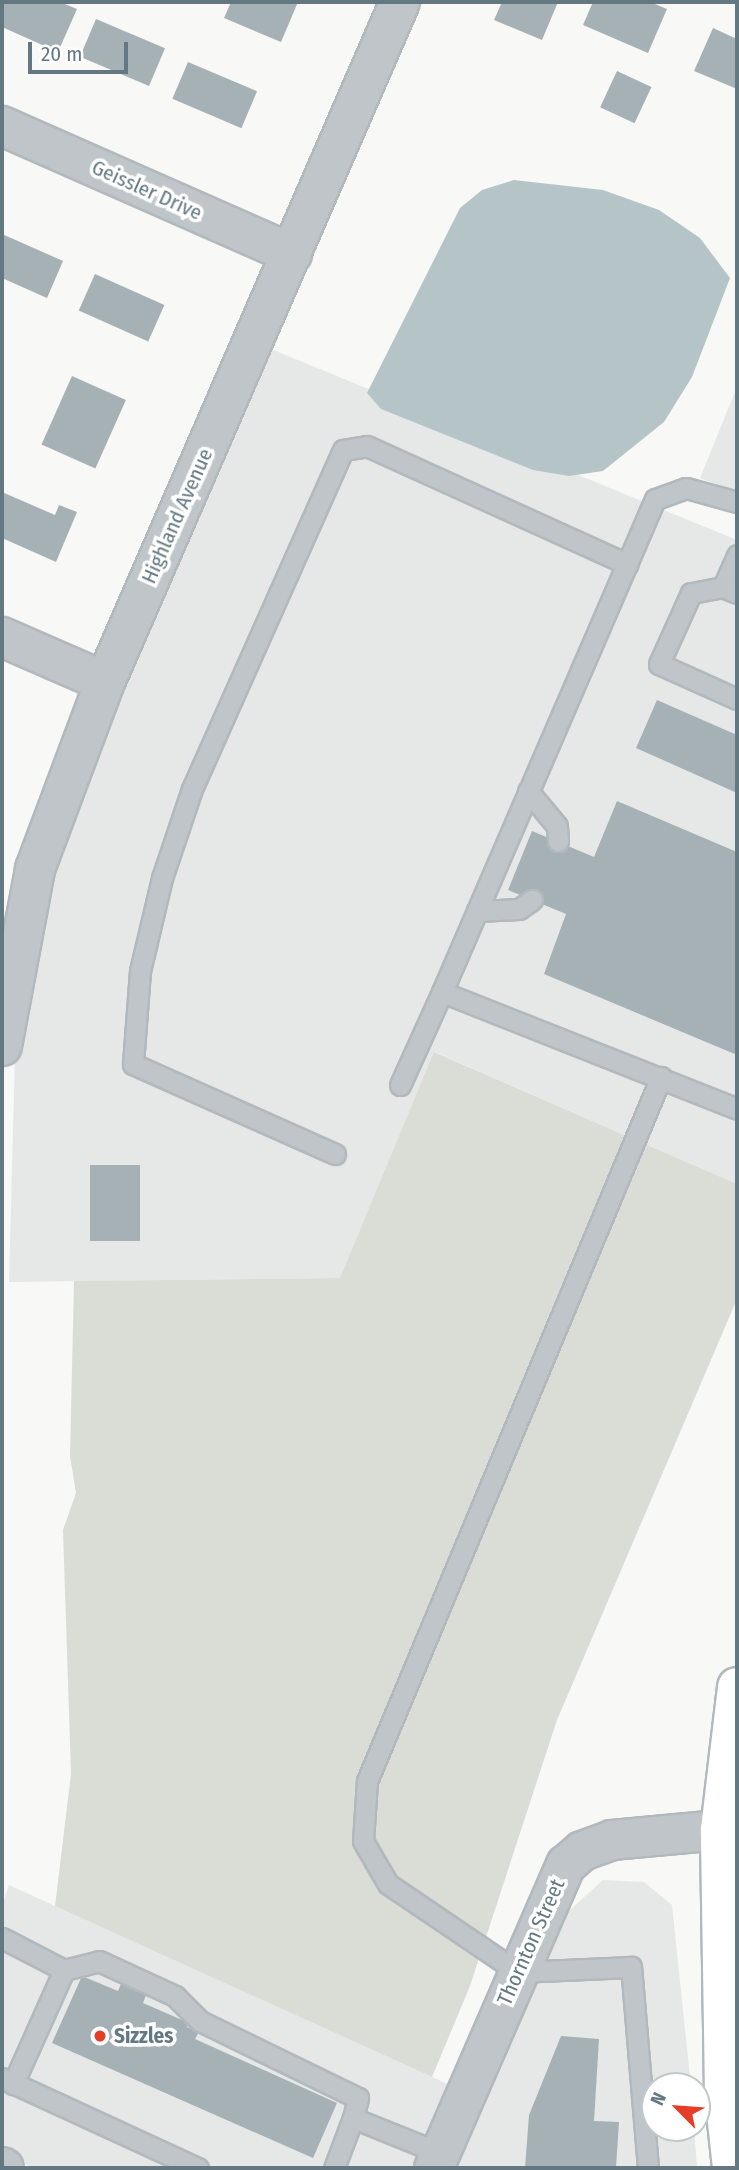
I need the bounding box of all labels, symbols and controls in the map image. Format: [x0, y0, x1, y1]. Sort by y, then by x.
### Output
scale bar [32, 28, 131, 72]
text: 20 m [41, 41, 82, 67]
street label: Geissler Drive [88, 155, 206, 225]
street label: Highland Avenue [136, 445, 218, 587]
street label: Thornton Street [492, 1875, 570, 2009]
place label: Sizzles [114, 2023, 173, 2049]
marker: Sizzles [92, 2028, 108, 2044]
north arrow [641, 2072, 711, 2142]
text: N [645, 2089, 671, 2109]

